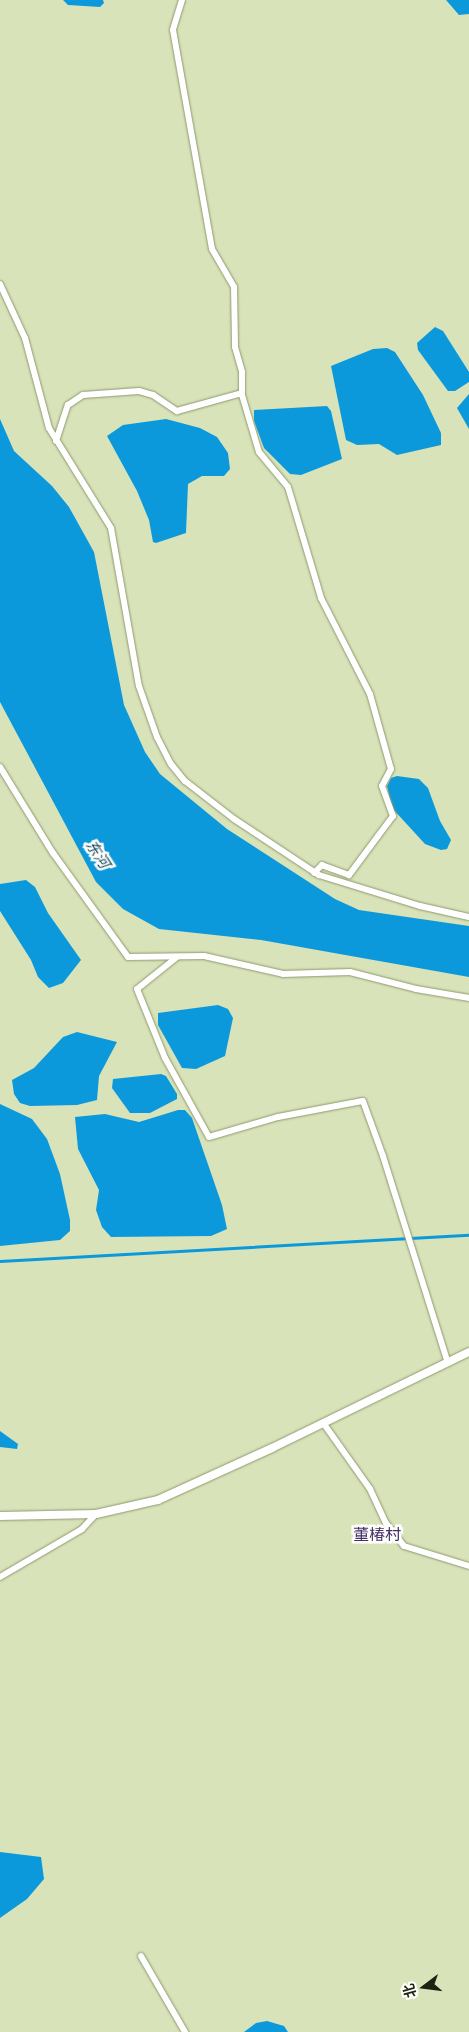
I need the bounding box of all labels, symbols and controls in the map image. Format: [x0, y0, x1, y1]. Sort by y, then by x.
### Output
water label: 东河 [82, 837, 114, 871]
district label: 董椿村 [353, 1524, 401, 1544]
north arrow [399, 1962, 449, 2012]
text: 北 [398, 1982, 420, 2000]

